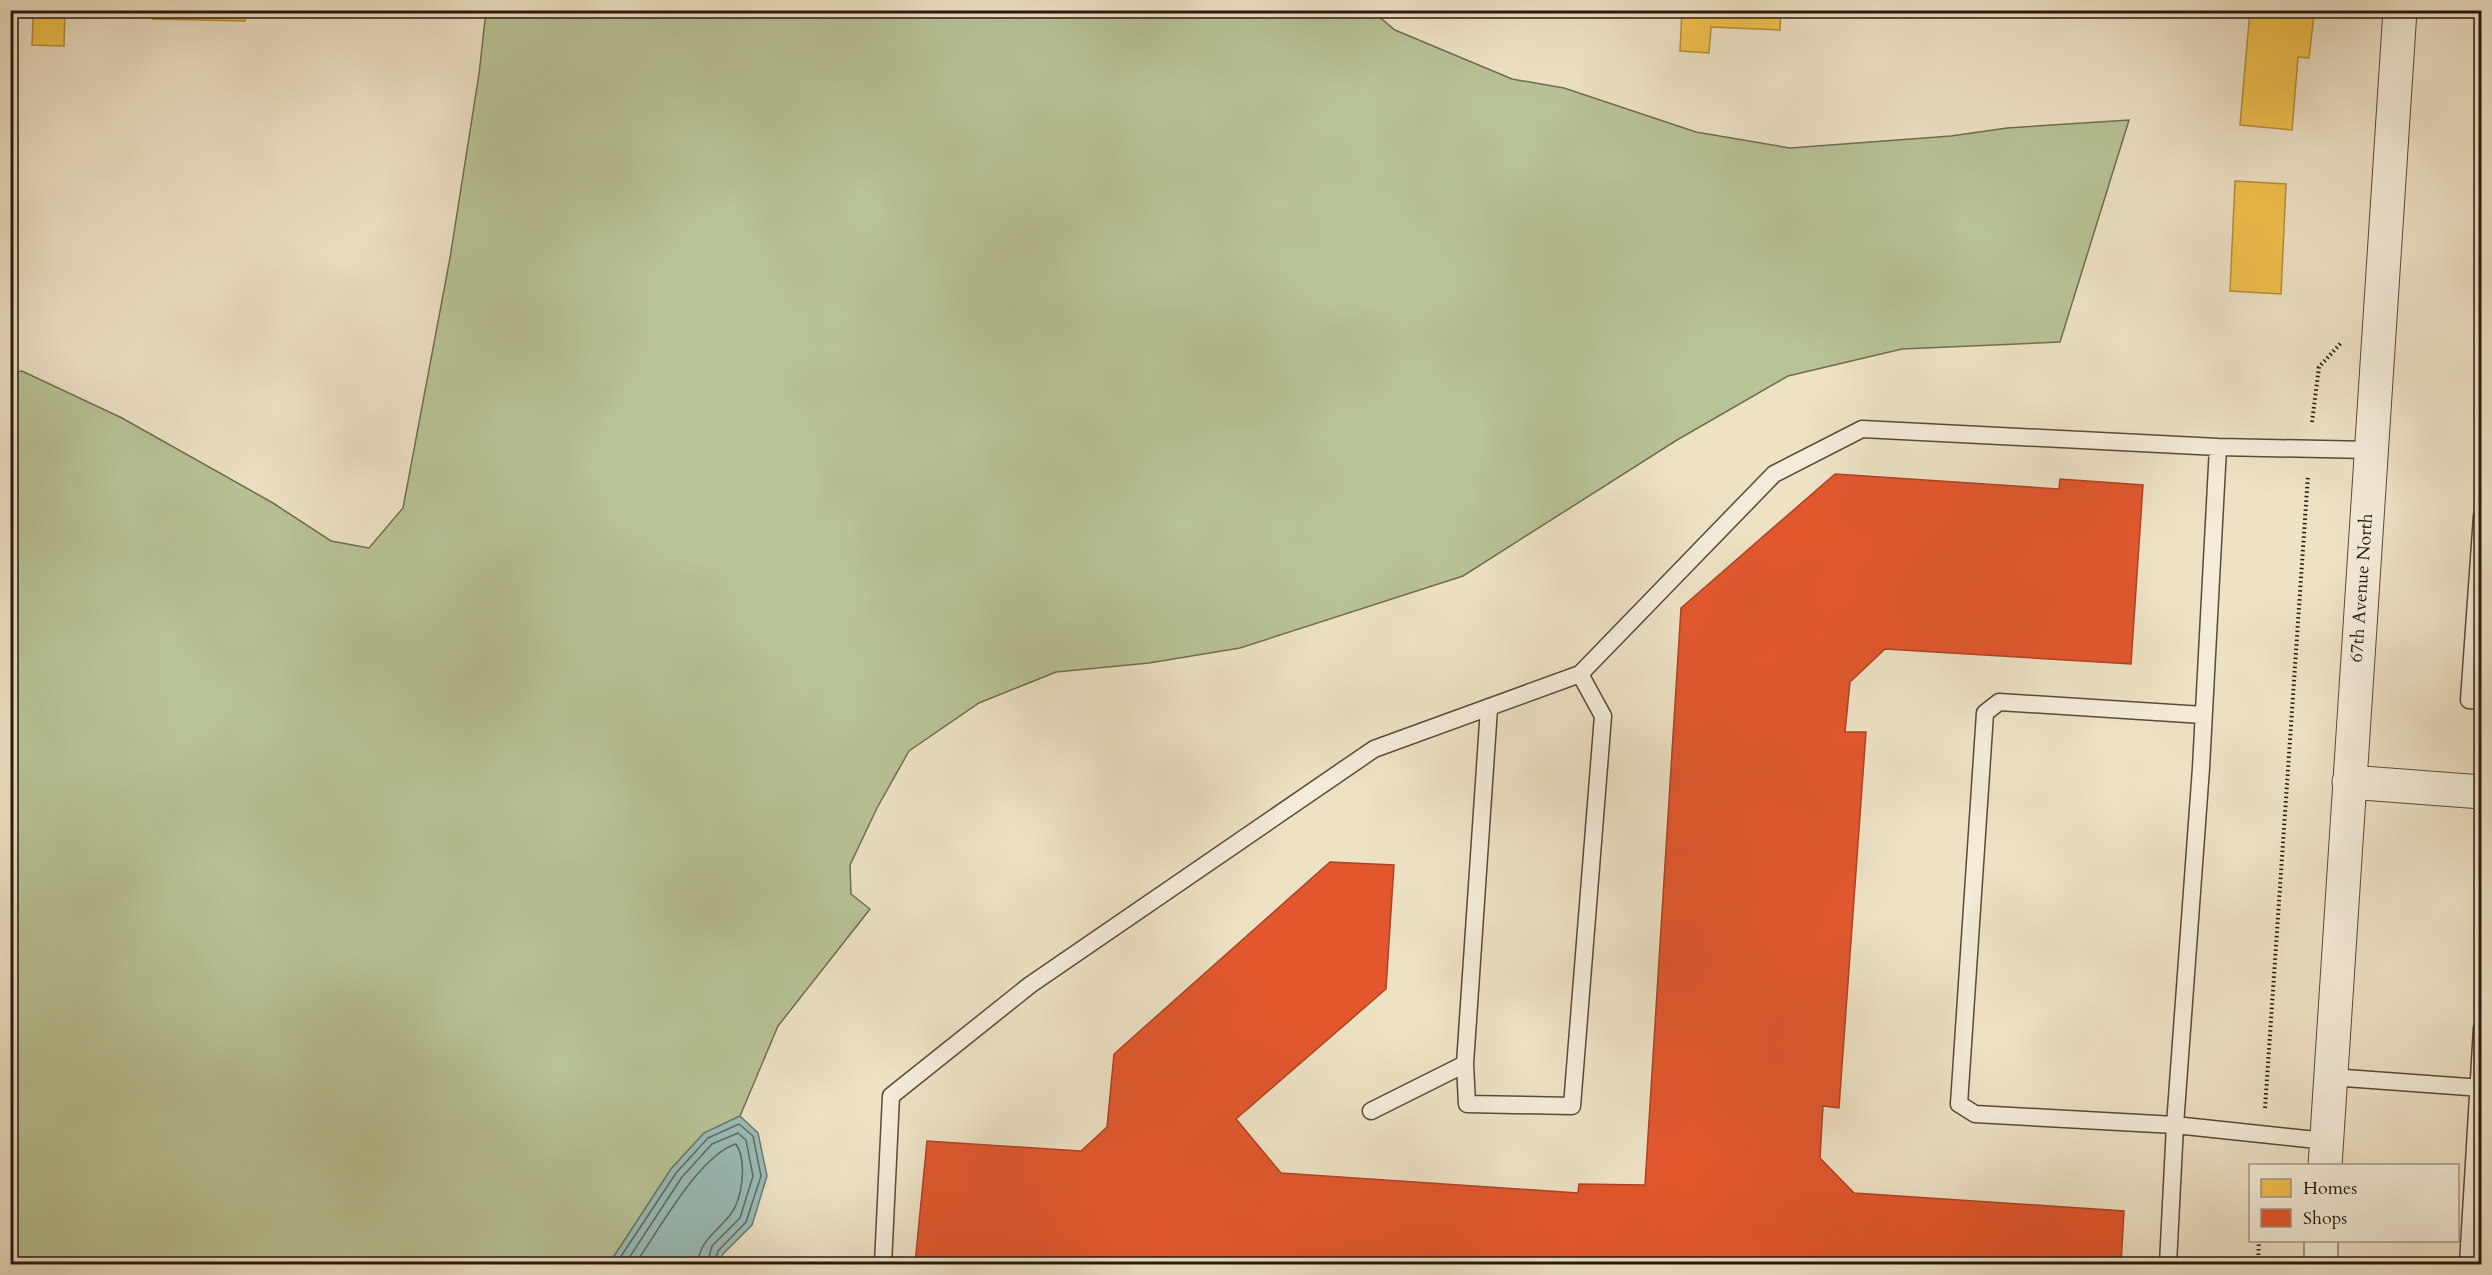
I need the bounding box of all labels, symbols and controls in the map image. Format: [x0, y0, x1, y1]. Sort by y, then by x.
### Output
street label: 67th Avenue North [2344, 513, 2379, 663]
legend [2249, 1164, 2459, 1242]
text: Homes [2303, 1176, 2357, 1201]
text: Shops [2303, 1206, 2347, 1231]

